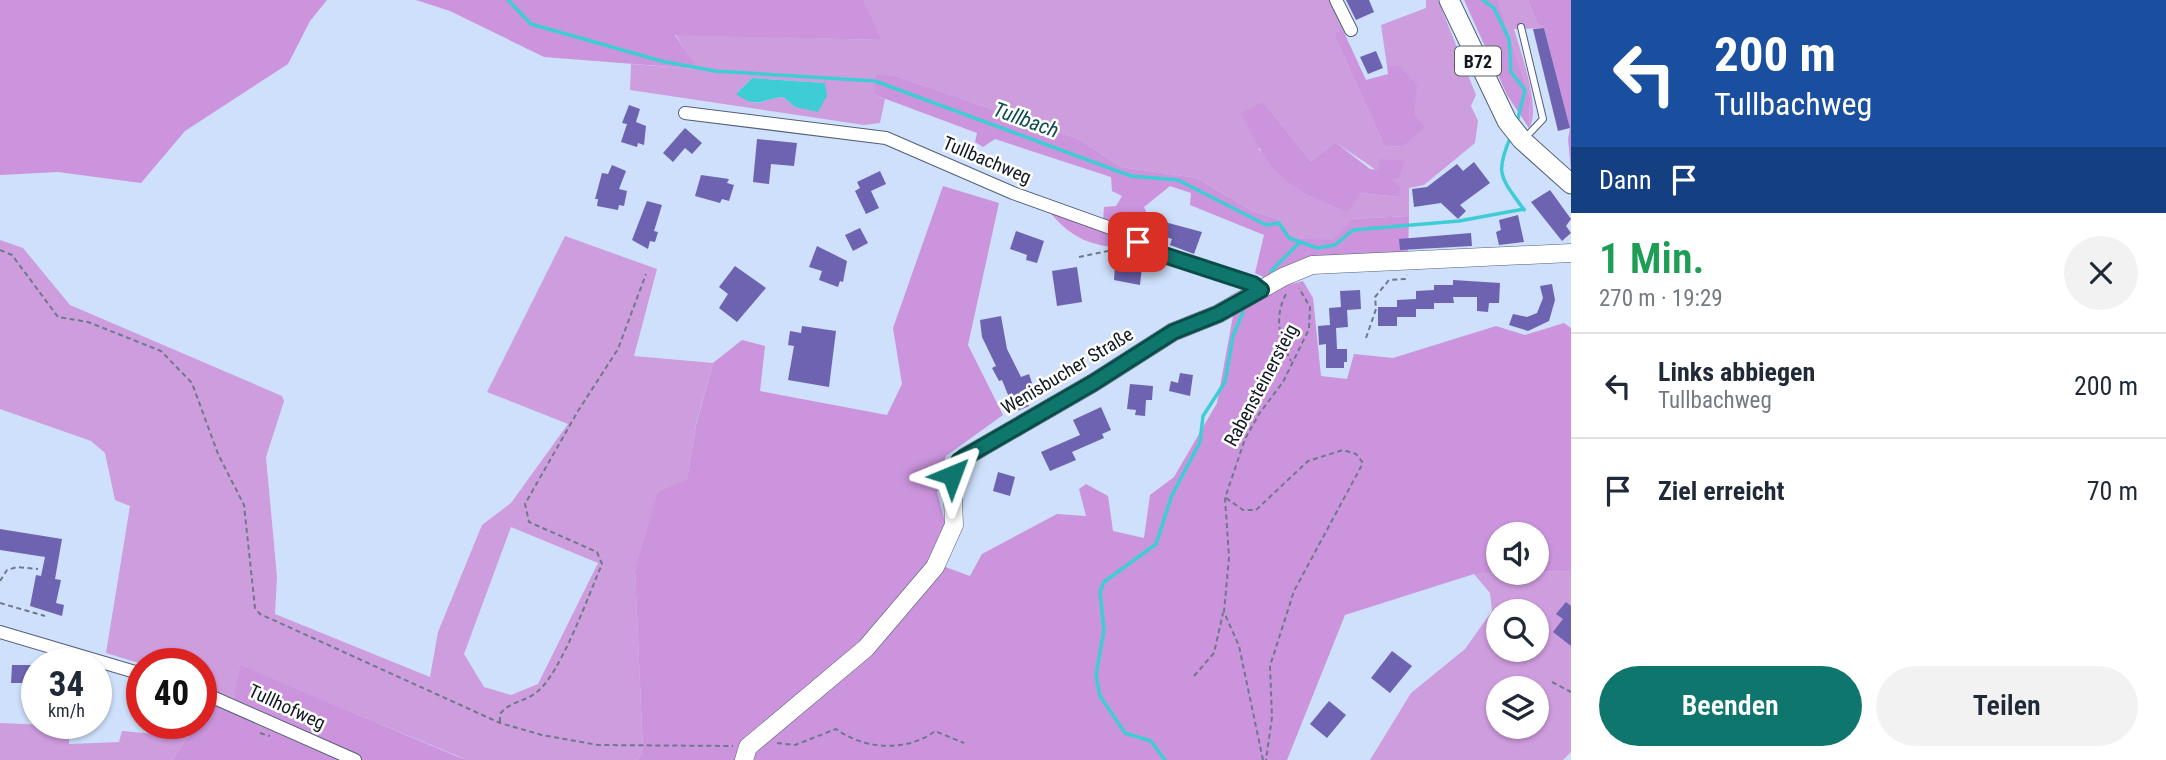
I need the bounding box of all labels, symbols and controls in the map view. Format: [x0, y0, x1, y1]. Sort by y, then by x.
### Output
text: 200 m [1714, 26, 1836, 83]
icon: left [1599, 28, 1690, 119]
road number: B72 [1455, 46, 1501, 76]
text: Tullbachweg [1714, 85, 1872, 123]
water label: Tullbach [990, 97, 1062, 143]
street label: Tullbachweg [939, 131, 1035, 189]
icon: arrive [1665, 161, 1703, 199]
text: Dann [1599, 165, 1651, 195]
pin [1108, 212, 1168, 272]
icon: arrive [1119, 223, 1157, 261]
text: 1 Min. [1599, 234, 1705, 283]
button: close [2064, 236, 2138, 310]
text: 270 m · 19:29 [1599, 285, 1723, 312]
street label: Rabensteinersteig [1219, 320, 1303, 450]
street label: Wenisbucher Straße [997, 323, 1137, 419]
text: Links abbiegen [1658, 357, 1815, 387]
icon: left [1599, 367, 1637, 405]
text: 200 m [2074, 371, 2138, 401]
text: Tullbachweg [1658, 387, 1772, 414]
position arrow [915, 438, 989, 512]
icon: arrive [1599, 472, 1637, 510]
text: Ziel erreicht [1658, 476, 1784, 506]
text: 70 m [2087, 476, 2138, 506]
map controls [1486, 522, 1549, 739]
button: sound [1486, 522, 1549, 585]
button: search [1486, 599, 1549, 662]
speed limit sign: 40 [126, 648, 217, 739]
text: 34 [49, 664, 84, 705]
button: Beenden [1599, 666, 1862, 746]
button: Teilen [1876, 666, 2138, 746]
button: layers [1486, 676, 1549, 739]
street label: Tullhofweg [245, 679, 329, 735]
text: km/h [48, 700, 85, 721]

